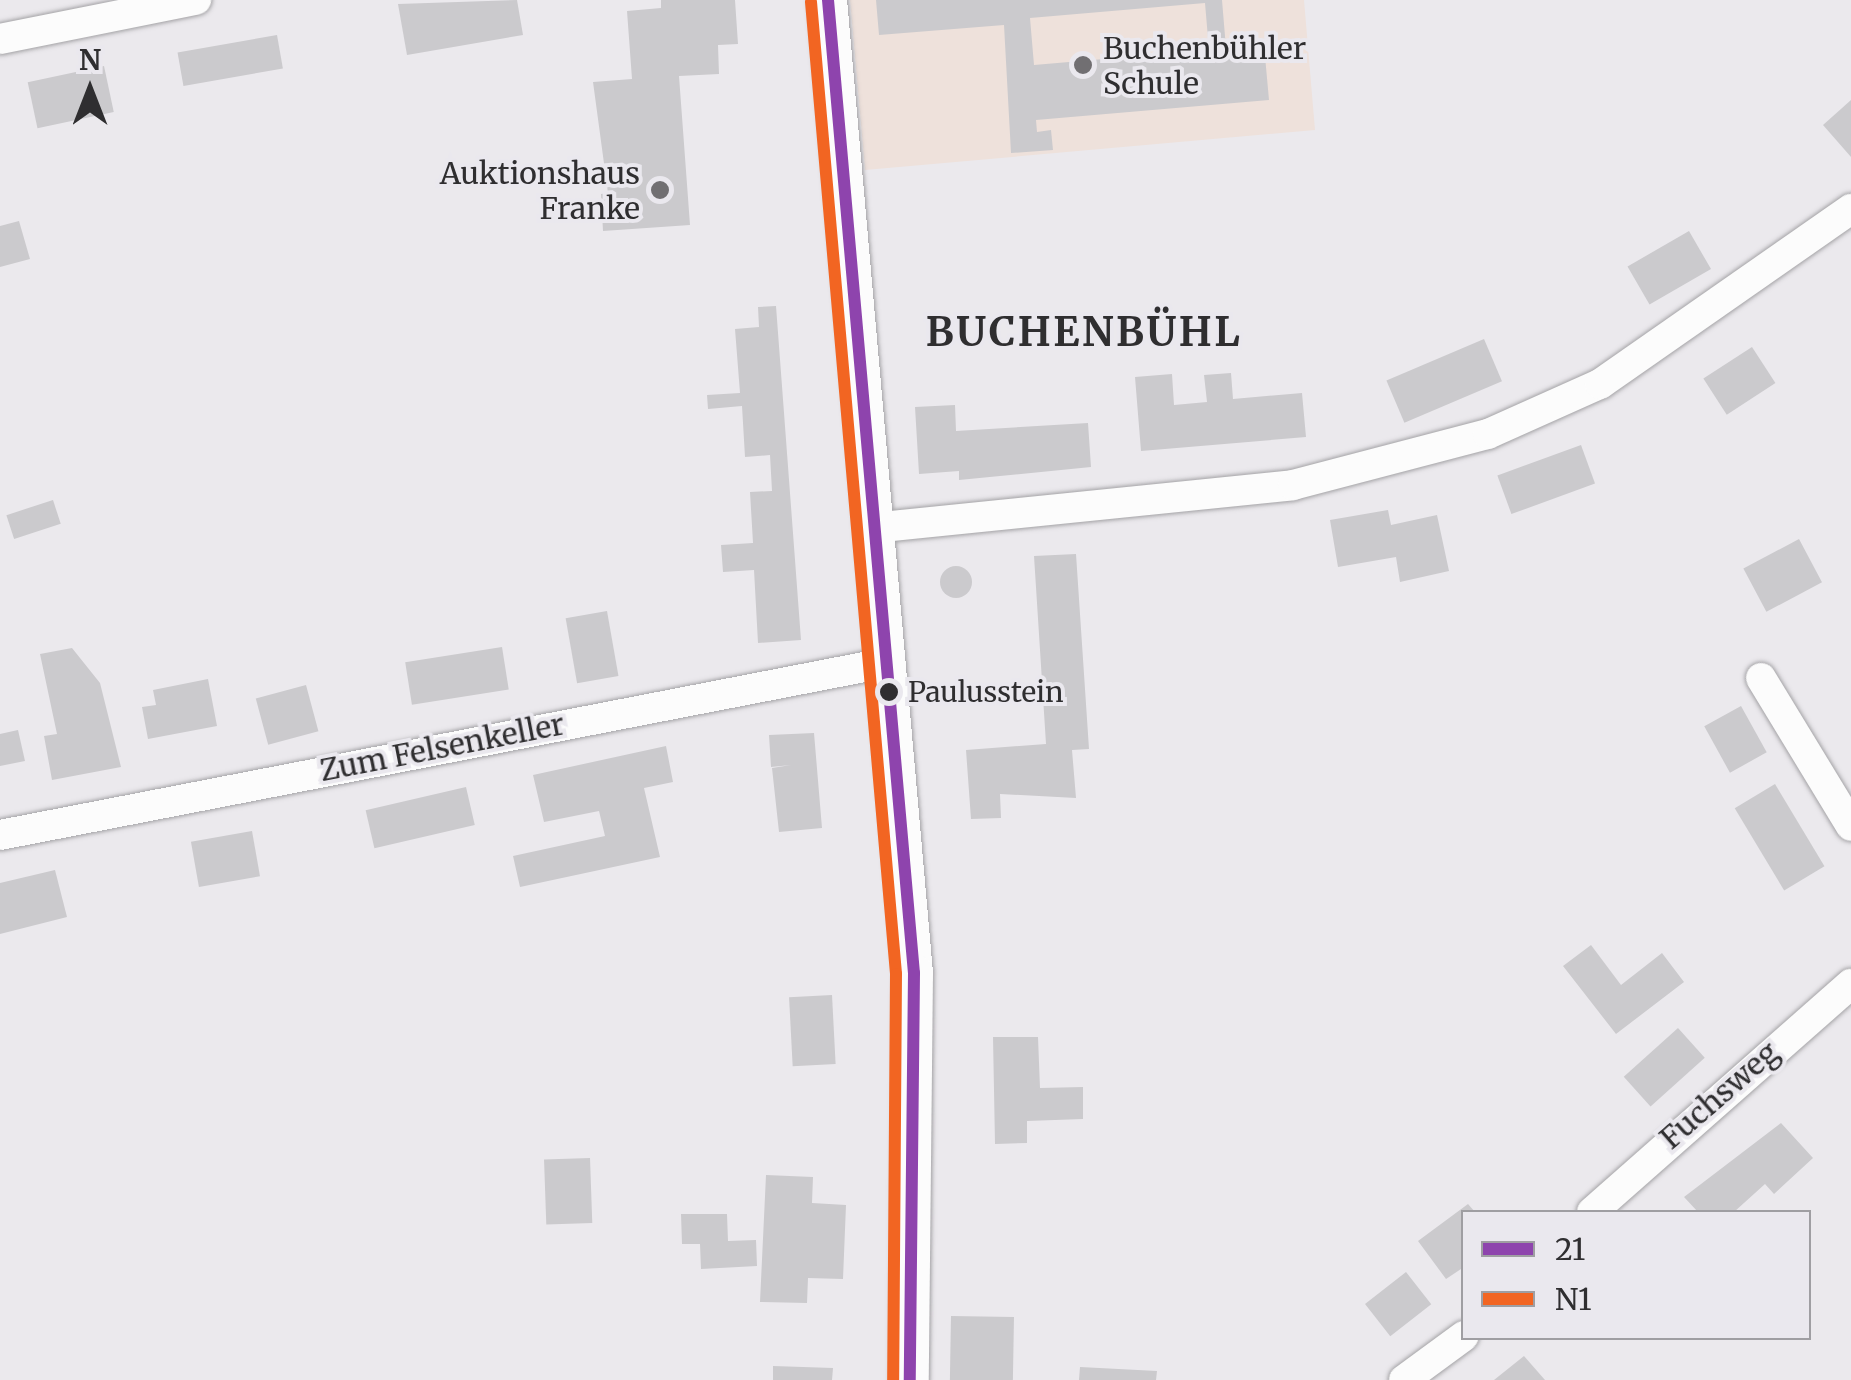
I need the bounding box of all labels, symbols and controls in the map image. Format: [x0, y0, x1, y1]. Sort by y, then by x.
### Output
place label: Buchenbühler Schule [1103, 30, 1306, 100]
north arrow [40, 40, 140, 140]
text: N [79, 42, 101, 78]
marker: Buchenbühler Schule [1072, 54, 1094, 76]
place label: Auktionshaus Franke [440, 155, 640, 226]
marker: Auktionshaus Franke [649, 179, 671, 201]
district label: BUCHENBÜHL [926, 308, 1242, 356]
place label: Paulusstein [908, 675, 1064, 709]
marker: Paulusstein [879, 682, 899, 702]
street label: Zum Felsenkeller [317, 706, 567, 788]
street label: Fuchsweg [1653, 1034, 1785, 1156]
legend [1461, 1210, 1811, 1340]
text: 21 [1555, 1230, 1585, 1268]
text: N1 [1555, 1280, 1592, 1318]

